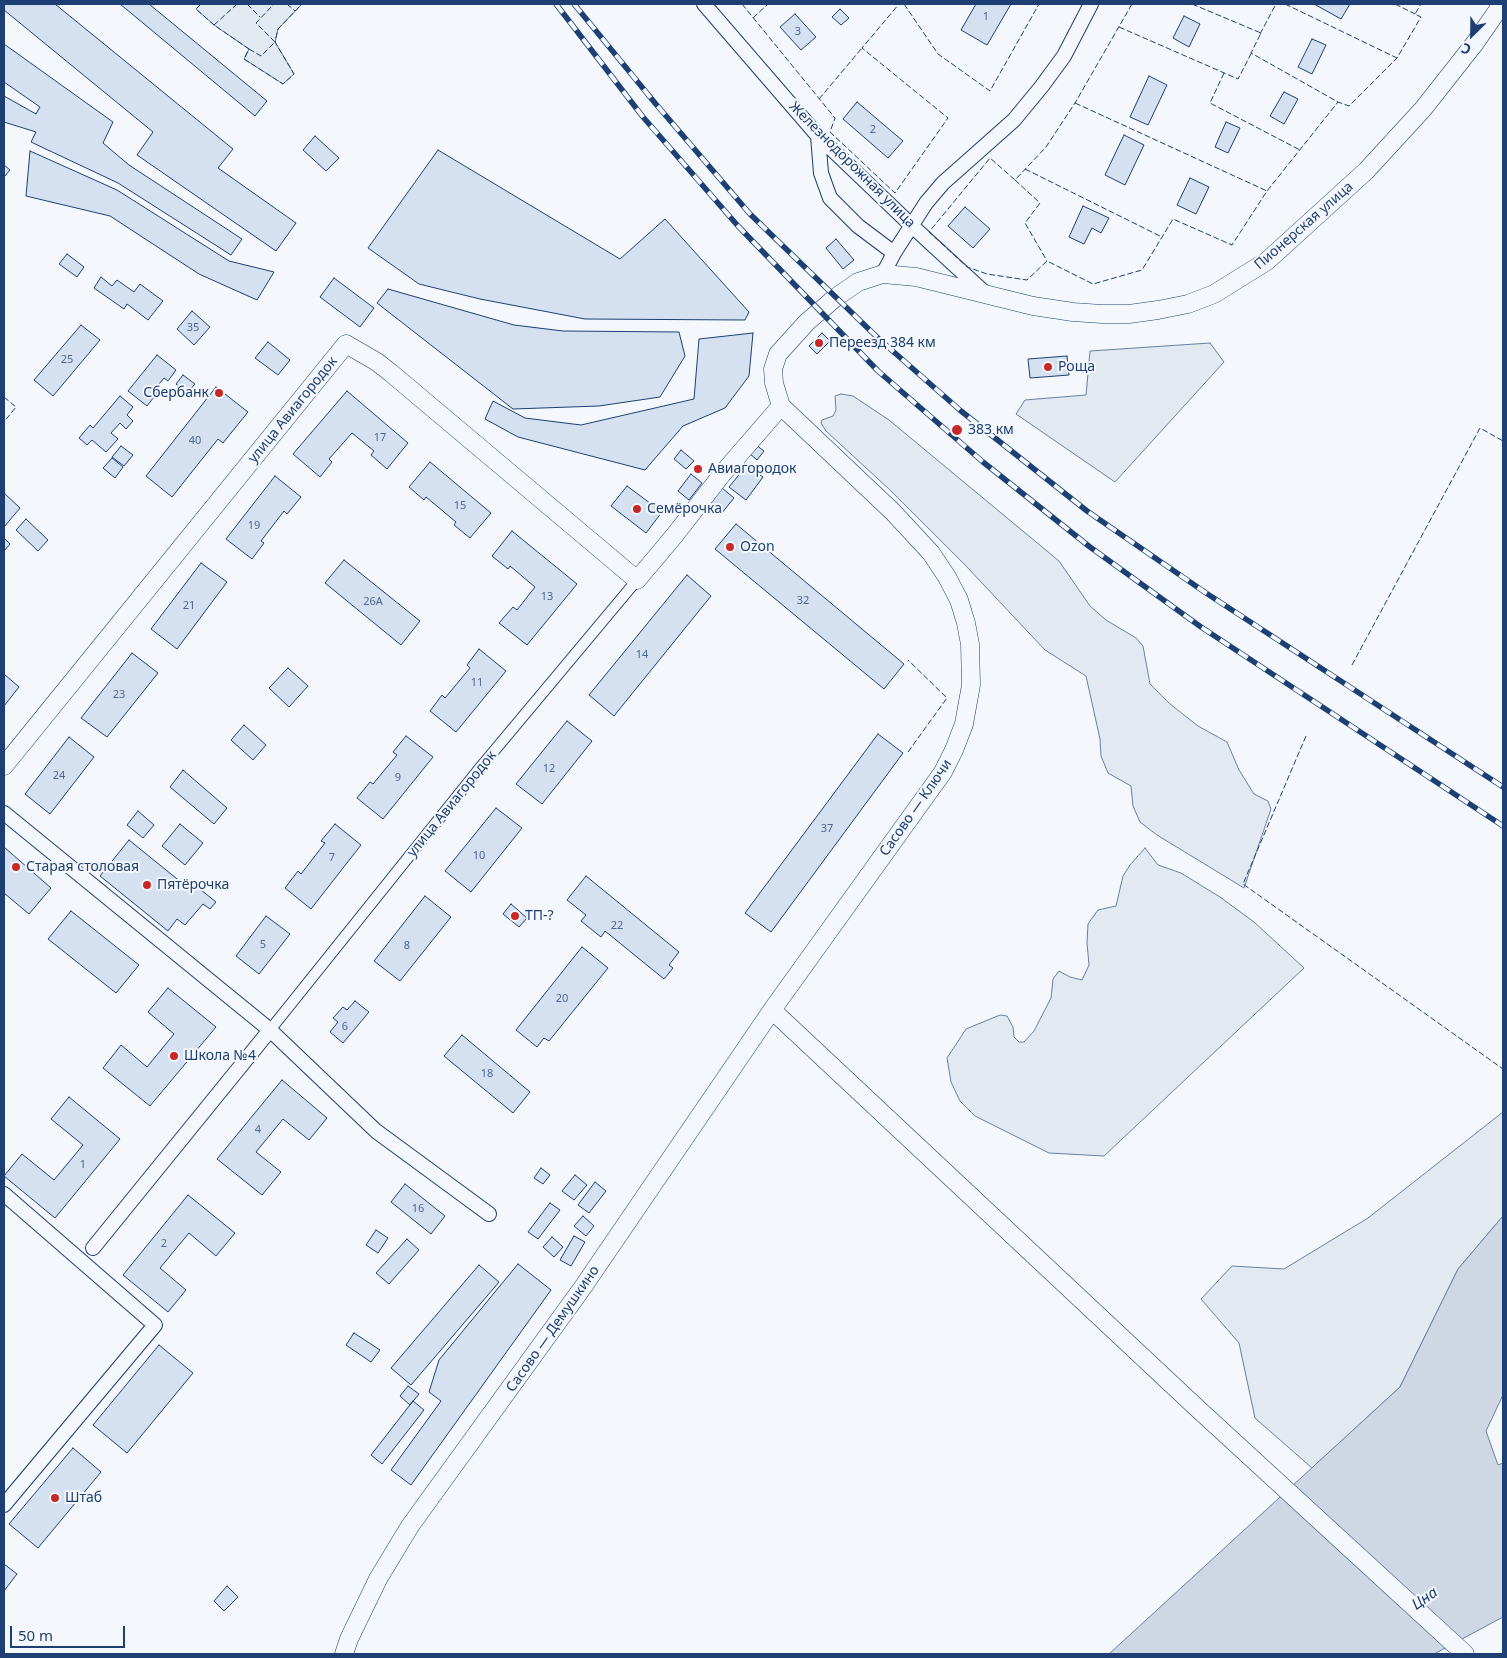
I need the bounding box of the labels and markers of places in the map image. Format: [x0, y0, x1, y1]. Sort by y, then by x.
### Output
place label: Переезд 384 км [829, 335, 936, 351]
marker: Переезд 384 км [813, 337, 825, 349]
place label: Роща [1058, 359, 1095, 375]
marker: Роща [1042, 361, 1054, 373]
place label: Сбербанк [143, 385, 209, 401]
marker: Сбербанк [213, 387, 225, 399]
place label: 383 км [968, 422, 1014, 438]
marker: 383 км [950, 423, 964, 437]
place label: Авиагородок [708, 461, 797, 477]
marker: Авиагородок [692, 463, 704, 475]
place label: Семёрочка [647, 501, 722, 517]
marker: Семёрочка [631, 503, 643, 515]
place label: Ozon [740, 539, 775, 555]
marker: Ozon [724, 541, 736, 553]
place label: Старая столовая [26, 859, 139, 875]
marker: Старая столовая [10, 861, 22, 873]
place label: Пятёрочка [157, 877, 229, 893]
marker: Пятёрочка [141, 879, 153, 891]
place label: ТП-? [525, 908, 554, 924]
marker: ТП-? [509, 910, 521, 922]
place label: Школа №4 [184, 1048, 256, 1064]
marker: Школа №4 [168, 1050, 180, 1062]
place label: Штаб [65, 1490, 102, 1506]
marker: Штаб [49, 1492, 61, 1504]

